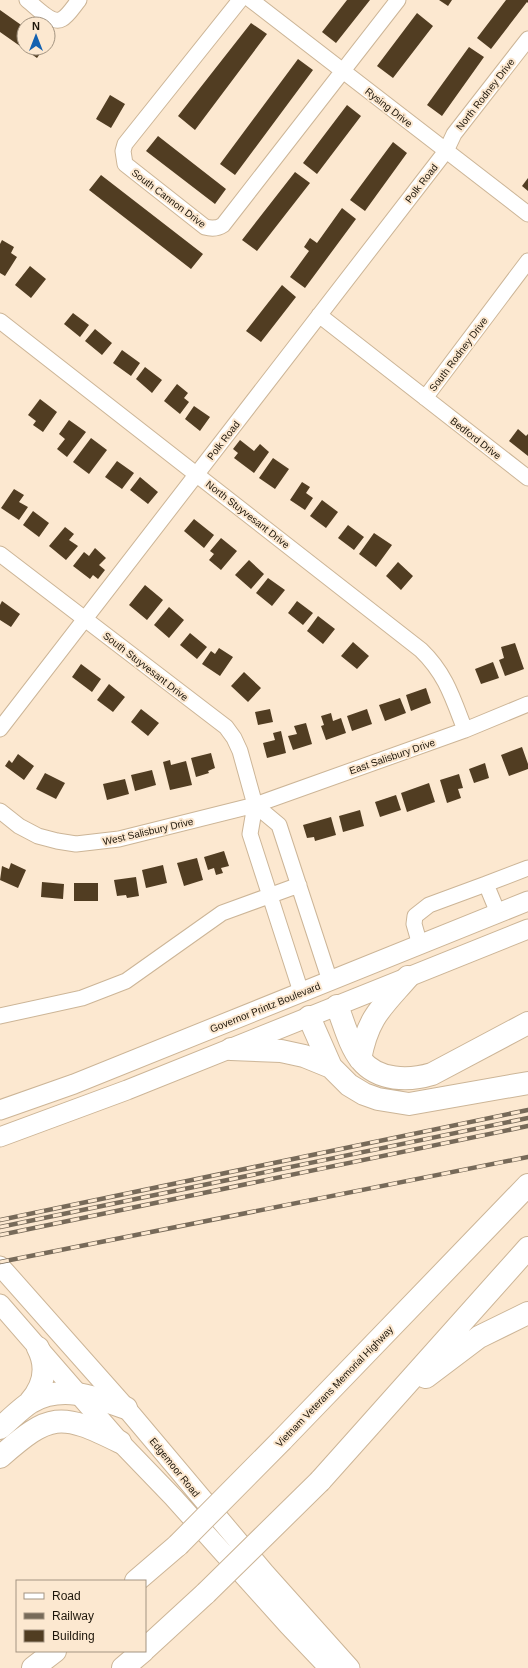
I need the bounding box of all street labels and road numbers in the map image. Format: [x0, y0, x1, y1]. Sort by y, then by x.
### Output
street label: North Rodney Drive [454, 56, 517, 132]
street label: Rysing Drive [363, 86, 415, 129]
street label: Polk Road [403, 162, 440, 205]
street label: South Cannon Drive [129, 167, 208, 230]
street label: South Rodney Drive [427, 315, 490, 393]
street label: Bedford Drive [448, 415, 504, 462]
street label: Polk Road [205, 419, 242, 462]
street label: North Stuyvesant Drive [204, 478, 292, 551]
street label: South Stuyvesant Drive [101, 630, 191, 703]
street label: East Salisbury Drive [348, 736, 437, 776]
street label: West Salisbury Drive [102, 816, 195, 847]
street label: Governor Printz Boulevard [208, 980, 322, 1035]
street label: Vietnam Veterans Memorial Highway [274, 1324, 395, 1449]
street label: Edgemoor Road [147, 1436, 202, 1499]

